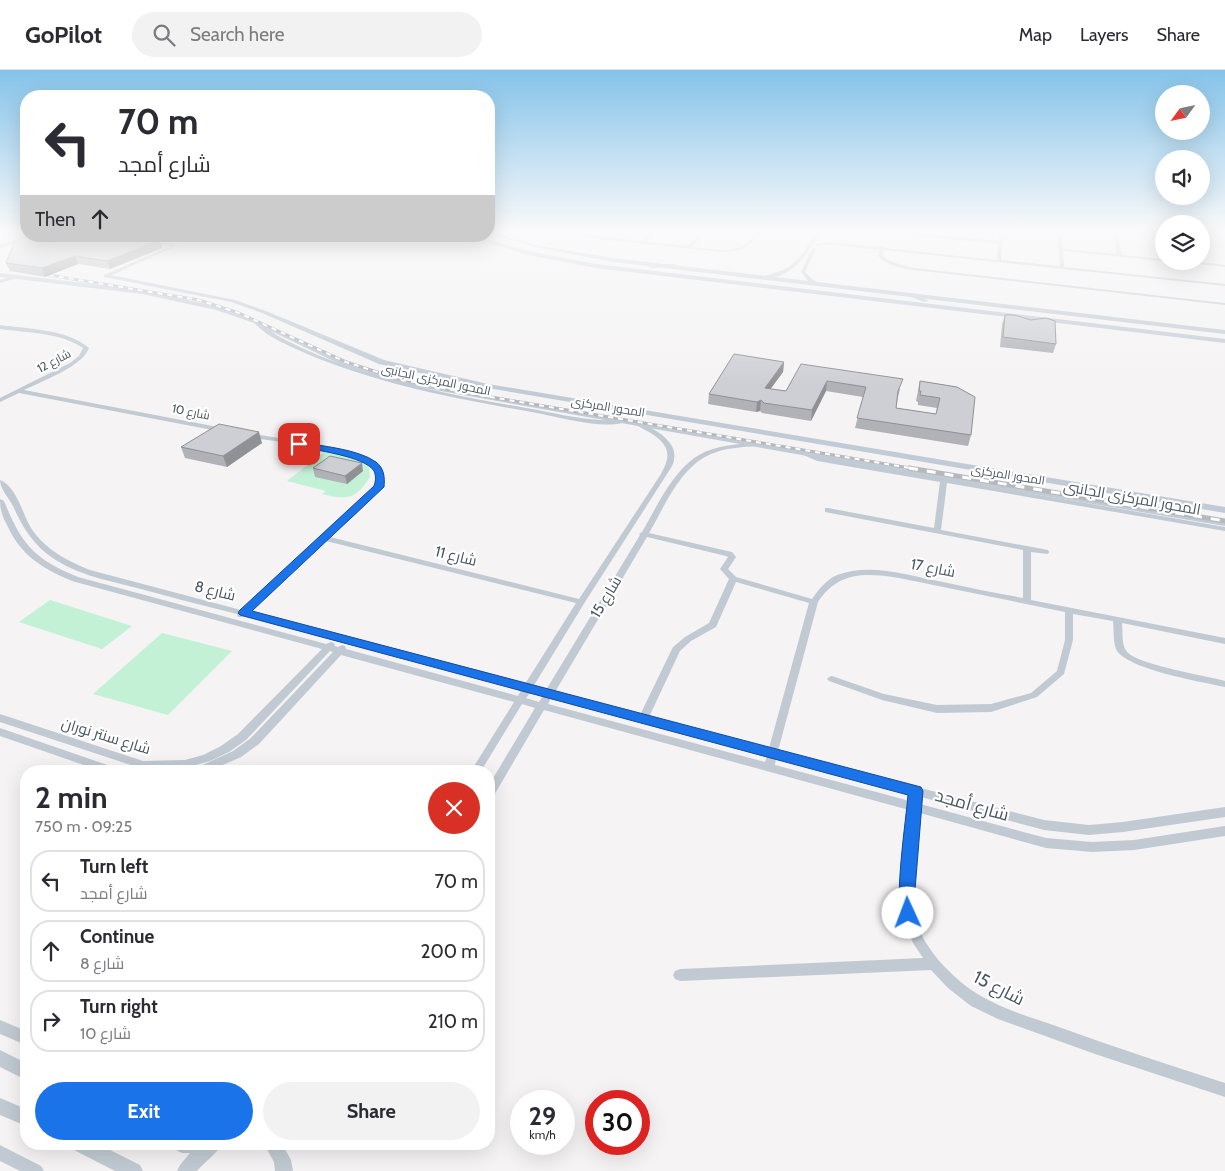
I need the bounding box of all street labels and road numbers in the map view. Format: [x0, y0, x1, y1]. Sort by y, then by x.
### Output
street label: شارع 12 [34, 345, 74, 377]
street label: المحور المركزى الجانبى [380, 361, 492, 398]
street label: المحور المركزى [570, 393, 646, 420]
street label: شارع 10 [171, 400, 211, 424]
street label: المحور المركزى [970, 461, 1046, 488]
street label: المحور المركزى الجانبى [1062, 477, 1202, 520]
street label: شارع 11 [433, 542, 479, 572]
street label: شارع 17 [909, 555, 957, 583]
street label: شارع 15 [587, 573, 627, 622]
street label: شارع 8 [192, 577, 237, 607]
street label: شارع سنتر نوران [59, 714, 153, 760]
street label: شارع أمجد [932, 784, 1011, 827]
street label: شارع 15 [969, 966, 1028, 1011]

